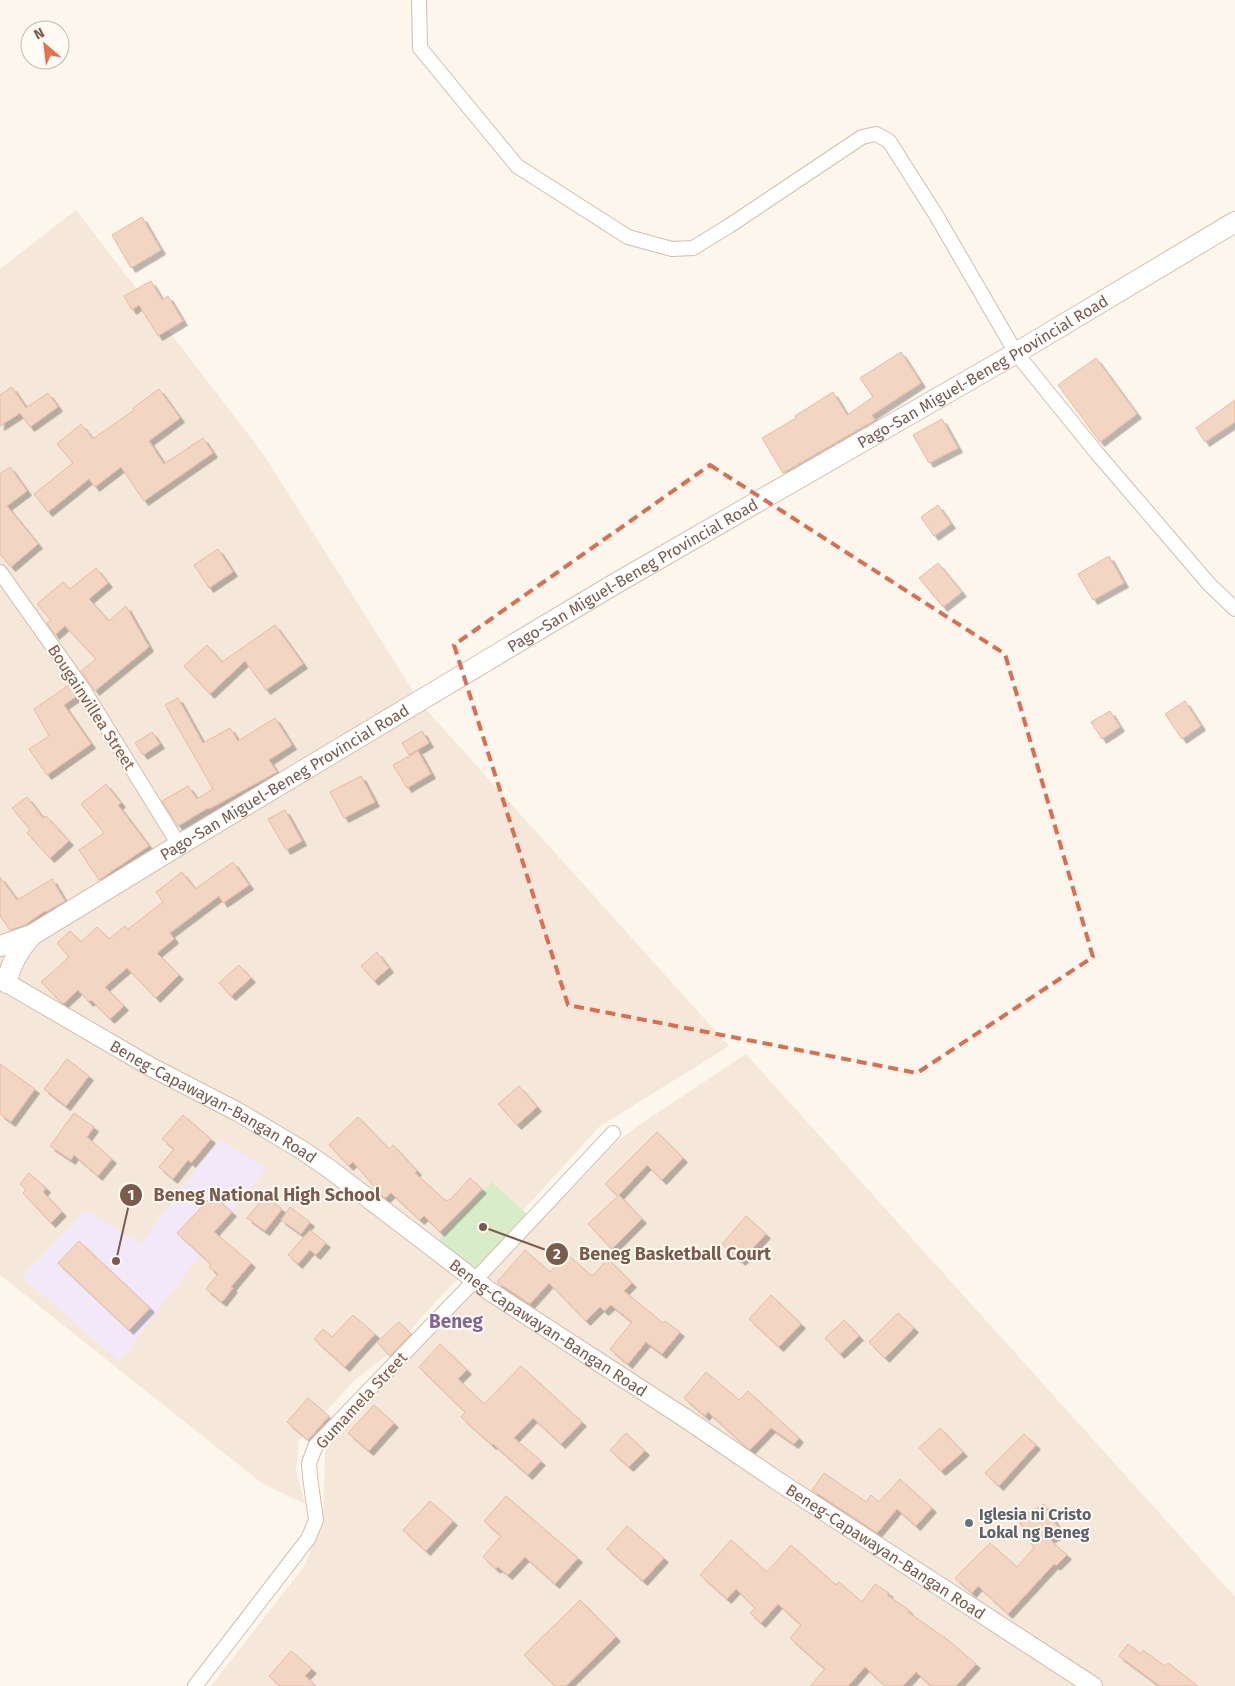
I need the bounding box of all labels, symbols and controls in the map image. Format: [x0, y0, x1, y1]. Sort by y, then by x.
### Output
north arrow [20, 20, 70, 70]
text: N [31, 24, 47, 44]
street label: Pago-San Miguel-Beneg Provincial Road [854, 291, 1112, 452]
street label: Pago-San Miguel-Beneg Provincial Road [504, 495, 761, 656]
street label: Bougainvillea Street [44, 641, 139, 774]
street label: Pago-San Miguel-Beneg Provincial Road [157, 700, 413, 864]
street label: Beneg-Capawayan-Bangan Road [106, 1036, 320, 1167]
callout: Beneg National High School [118, 1178, 390, 1211]
text: Beneg National High School [154, 1184, 381, 1206]
text: 1 [128, 1186, 134, 1204]
callout: Beneg Basketball Court [544, 1237, 781, 1270]
text: Beneg Basketball Court [579, 1243, 772, 1265]
text: 2 [553, 1245, 561, 1263]
street label: Beneg-Capawayan-Bangan Road [445, 1255, 650, 1401]
district label: Beneg [429, 1310, 484, 1333]
street label: Gumamela Street [312, 1348, 411, 1453]
street label: Beneg-Capawayan-Bangan Road [782, 1480, 989, 1623]
place label: Iglesia ni Cristo Lokal ng Beneg [979, 1505, 1091, 1542]
marker: Iglesia ni Cristo Lokal ng Beneg [963, 1517, 975, 1529]

